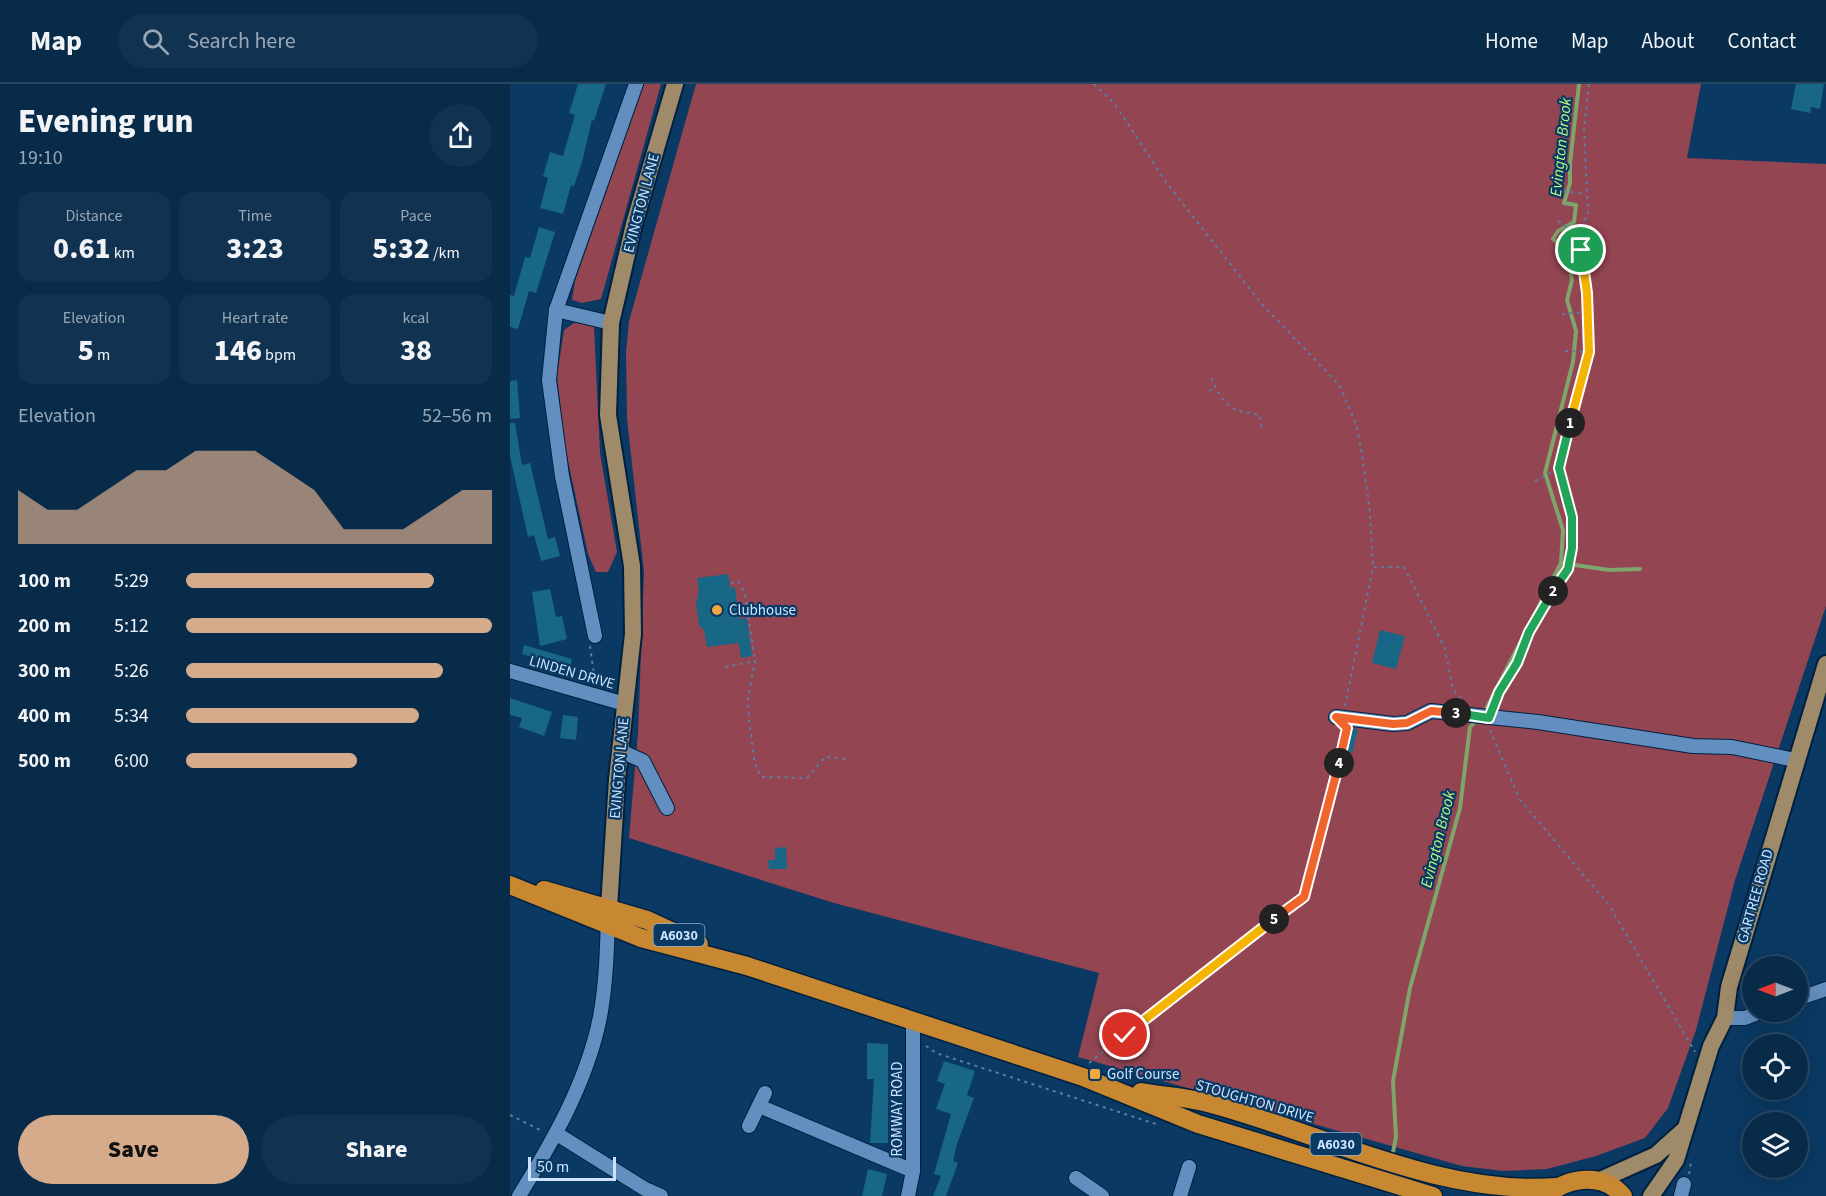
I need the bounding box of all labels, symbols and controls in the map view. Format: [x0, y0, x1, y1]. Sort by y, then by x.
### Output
search box [118, 14, 538, 68]
text: Map [30, 21, 82, 61]
icon: search [139, 25, 172, 58]
text: Search here [187, 25, 296, 57]
text: Home [1485, 26, 1538, 56]
text: Map [1571, 26, 1609, 56]
text: About [1642, 26, 1694, 56]
text: Contact [1727, 26, 1796, 56]
water label: Evington Brook [1545, 96, 1577, 198]
text: Evening run [18, 98, 194, 145]
button: share [429, 104, 492, 167]
text: 19:10 [18, 144, 63, 172]
street label: EVINGTON LANE [618, 151, 665, 255]
text: Distance [66, 205, 122, 227]
text: Time [238, 205, 272, 227]
text: Pace [400, 205, 432, 227]
pin [1555, 224, 1606, 275]
text: 0.61 [53, 227, 110, 270]
text: 3:23 [226, 227, 284, 270]
text: 5:32 [372, 227, 430, 270]
icon: arrive [1564, 233, 1597, 266]
text: km [110, 242, 135, 264]
text: /km [430, 242, 460, 264]
text: Elevation [63, 307, 125, 329]
text: Heart rate [222, 307, 288, 329]
text: kcal [403, 307, 429, 329]
text: 5 [78, 329, 94, 372]
text: 146 [214, 329, 262, 372]
text: 38 [400, 329, 432, 372]
text: m [94, 344, 110, 366]
text: bpm [262, 344, 296, 366]
text: Elevation [18, 402, 96, 430]
text: 52–56 m [422, 402, 492, 430]
pin: 1 [1555, 408, 1585, 438]
text: 1 [1566, 412, 1574, 434]
text: 100 m [18, 567, 71, 595]
text: 5:29 [114, 567, 149, 595]
pin: 2 [1538, 576, 1568, 606]
text: 2 [1549, 580, 1557, 602]
place label: Clubhouse [729, 600, 796, 621]
marker: Clubhouse [710, 603, 724, 617]
text: 200 m [18, 612, 71, 640]
text: 5:12 [114, 612, 149, 640]
street label: LINDEN DRIVE [527, 650, 617, 695]
text: 300 m [18, 657, 71, 685]
text: 5:26 [114, 657, 149, 685]
pin: 3 [1441, 698, 1471, 728]
text: 400 m [18, 702, 71, 730]
text: 5:34 [114, 702, 149, 730]
text: 3 [1452, 702, 1460, 724]
street label: EVINGTON LANE [605, 716, 634, 820]
text: 500 m [18, 747, 71, 775]
text: 6:00 [114, 747, 149, 775]
pin: 4 [1324, 748, 1354, 778]
text: 4 [1335, 752, 1343, 774]
water label: Evington Brook [1415, 788, 1461, 890]
street label: GARTREE ROAD [1732, 847, 1779, 946]
pin: 5 [1259, 904, 1289, 934]
text: 5 [1270, 908, 1278, 930]
road number: A6030 [654, 924, 705, 946]
north arrow [1742, 956, 1808, 1022]
map controls [1742, 956, 1808, 1178]
pin [1099, 1009, 1150, 1060]
icon: check [1108, 1018, 1141, 1051]
button: locate [1742, 1034, 1808, 1100]
street label: ROMWAY ROAD [887, 1062, 908, 1157]
place label: Golf Course [1107, 1064, 1179, 1085]
marker: Golf Course [1088, 1067, 1102, 1081]
street label: STOUGHTON DRIVE [1193, 1075, 1316, 1128]
button: layers [1742, 1112, 1808, 1178]
button: Save [18, 1115, 249, 1184]
button: Share [261, 1115, 492, 1184]
road number: A6030 [1310, 1133, 1362, 1155]
scale bar [528, 1154, 616, 1182]
text: 50 m [537, 1156, 569, 1178]

